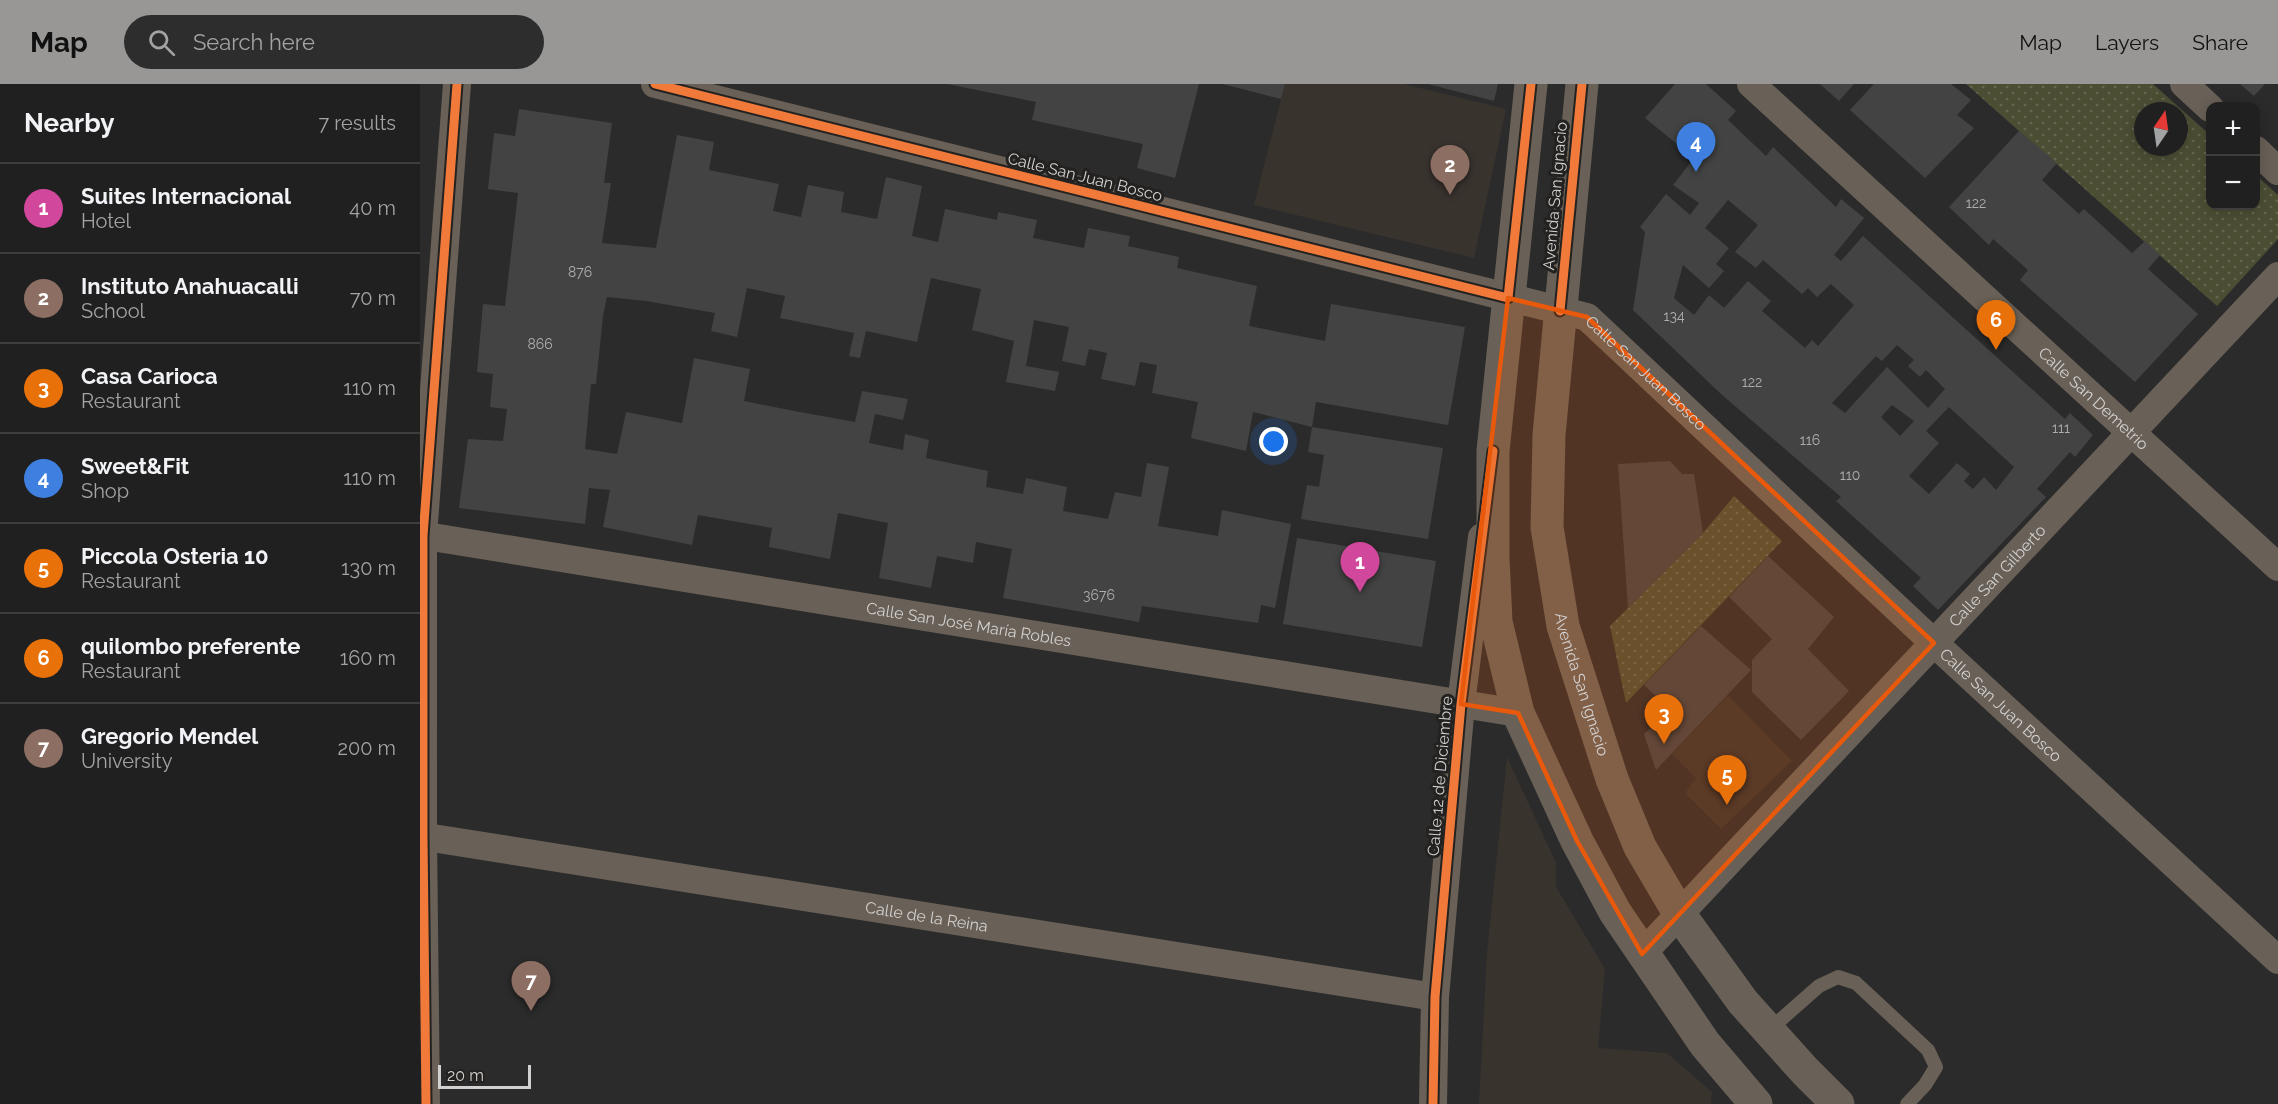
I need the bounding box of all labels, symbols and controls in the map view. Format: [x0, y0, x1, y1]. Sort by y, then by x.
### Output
search box [124, 15, 544, 69]
text: Map [30, 26, 88, 59]
icon: search [145, 26, 178, 59]
text: Search here [193, 29, 315, 55]
text: Map [2019, 30, 2062, 55]
text: Layers [2095, 30, 2159, 55]
text: Share [2192, 30, 2248, 55]
north arrow [2134, 102, 2188, 156]
map controls [2206, 102, 2260, 210]
button: + [2206, 102, 2260, 156]
text: Nearby [24, 108, 114, 138]
text: 7 results [318, 111, 396, 135]
street label: Avenida San Ignacio [1539, 121, 1571, 271]
pin: 4 [1676, 122, 1716, 172]
pin: 2 [1430, 146, 1470, 195]
street label: Calle San Juan Bosco [1006, 149, 1164, 205]
button: − [2206, 156, 2260, 210]
text: Suites Internacional [81, 183, 291, 209]
house number: 122 [1966, 195, 1986, 211]
text: 1 [39, 196, 48, 220]
text: 40 m [349, 196, 396, 220]
text: Hotel [81, 209, 131, 233]
house number: 876 [568, 264, 592, 280]
text: Instituto Anahuacalli [81, 273, 299, 299]
text: 2 [38, 286, 49, 310]
text: 70 m [350, 286, 396, 310]
text: School [81, 299, 145, 323]
pin: 6 [1976, 300, 2016, 350]
house number: 134 [1663, 308, 1685, 324]
street label: Calle San Juan Bosco [1582, 311, 1711, 434]
house number: 866 [527, 336, 553, 352]
street label: Calle San Demetrio [2035, 343, 2153, 453]
text: Casa Carioca [81, 363, 218, 389]
house number: 122 [1742, 374, 1762, 390]
text: 3 [38, 376, 49, 400]
text: 110 m [343, 376, 396, 400]
text: Restaurant [81, 389, 181, 413]
house number: 111 [2052, 420, 2070, 436]
your location [1259, 427, 1288, 456]
house number: 116 [1800, 432, 1820, 448]
text: Sweet&Fit [81, 453, 189, 479]
text: 4 [38, 466, 49, 490]
text: 110 m [343, 466, 396, 490]
house number: 110 [1840, 467, 1860, 483]
text: Shop [81, 479, 129, 503]
street label: Calle San Gilberto [1945, 521, 2049, 630]
pin: 1 [1340, 542, 1380, 592]
text: Piccola Osteria 10 [81, 543, 268, 569]
text: 5 [38, 556, 49, 580]
text: 130 m [341, 556, 396, 580]
text: Restaurant [81, 569, 181, 593]
house number: 3676 [1083, 587, 1115, 603]
street label: Calle San José María Robles [865, 598, 1073, 650]
street label: Avenida San Ignacio [1551, 611, 1613, 758]
text: quilombo preferente [81, 633, 300, 659]
street label: Calle San Juan Bosco [1936, 644, 2066, 766]
text: 6 [37, 646, 50, 670]
text: 160 m [340, 646, 396, 670]
text: Restaurant [81, 659, 181, 683]
pin: 3 [1644, 694, 1684, 744]
street label: Calle 12 de Diciembre [1424, 695, 1456, 857]
text: Gregorio Mendel [81, 723, 258, 749]
text: 7 [38, 736, 49, 760]
text: 200 m [338, 736, 396, 760]
text: University [81, 749, 173, 773]
pin: 5 [1708, 756, 1746, 805]
street label: Calle de la Reina [864, 897, 989, 935]
pin: 7 [512, 962, 550, 1011]
scale bar [438, 1062, 531, 1090]
text: 20 m [447, 1066, 484, 1085]

